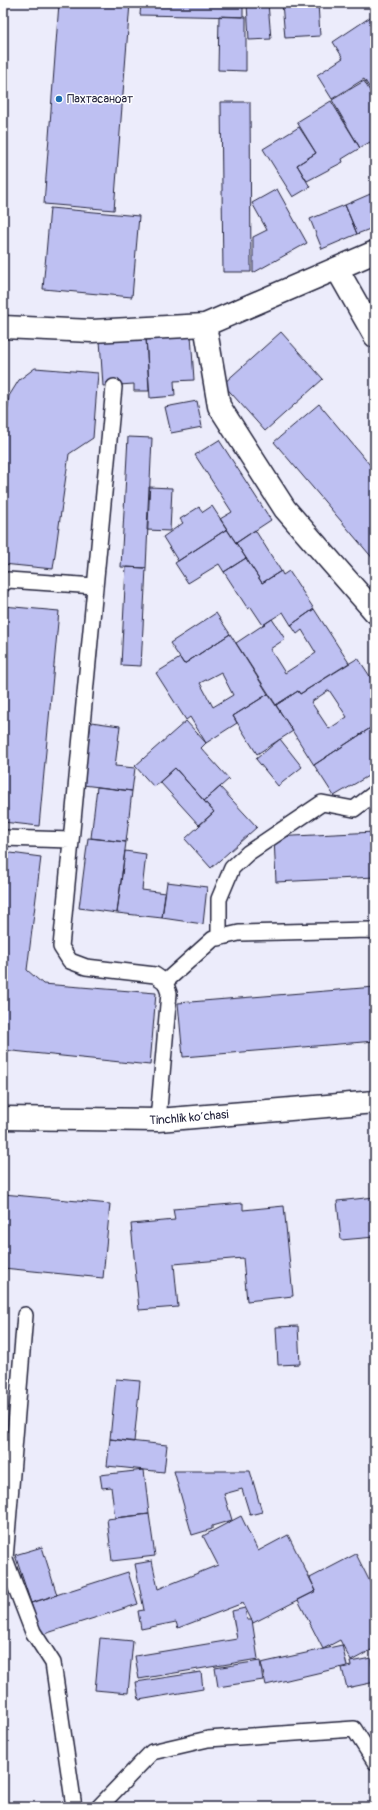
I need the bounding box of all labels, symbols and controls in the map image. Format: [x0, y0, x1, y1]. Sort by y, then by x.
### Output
place label: Пахтасаноат [67, 92, 133, 107]
marker: Пахтасаноат [54, 94, 64, 104]
street label: Tinchlik kо‘chasi [149, 1107, 229, 1128]

